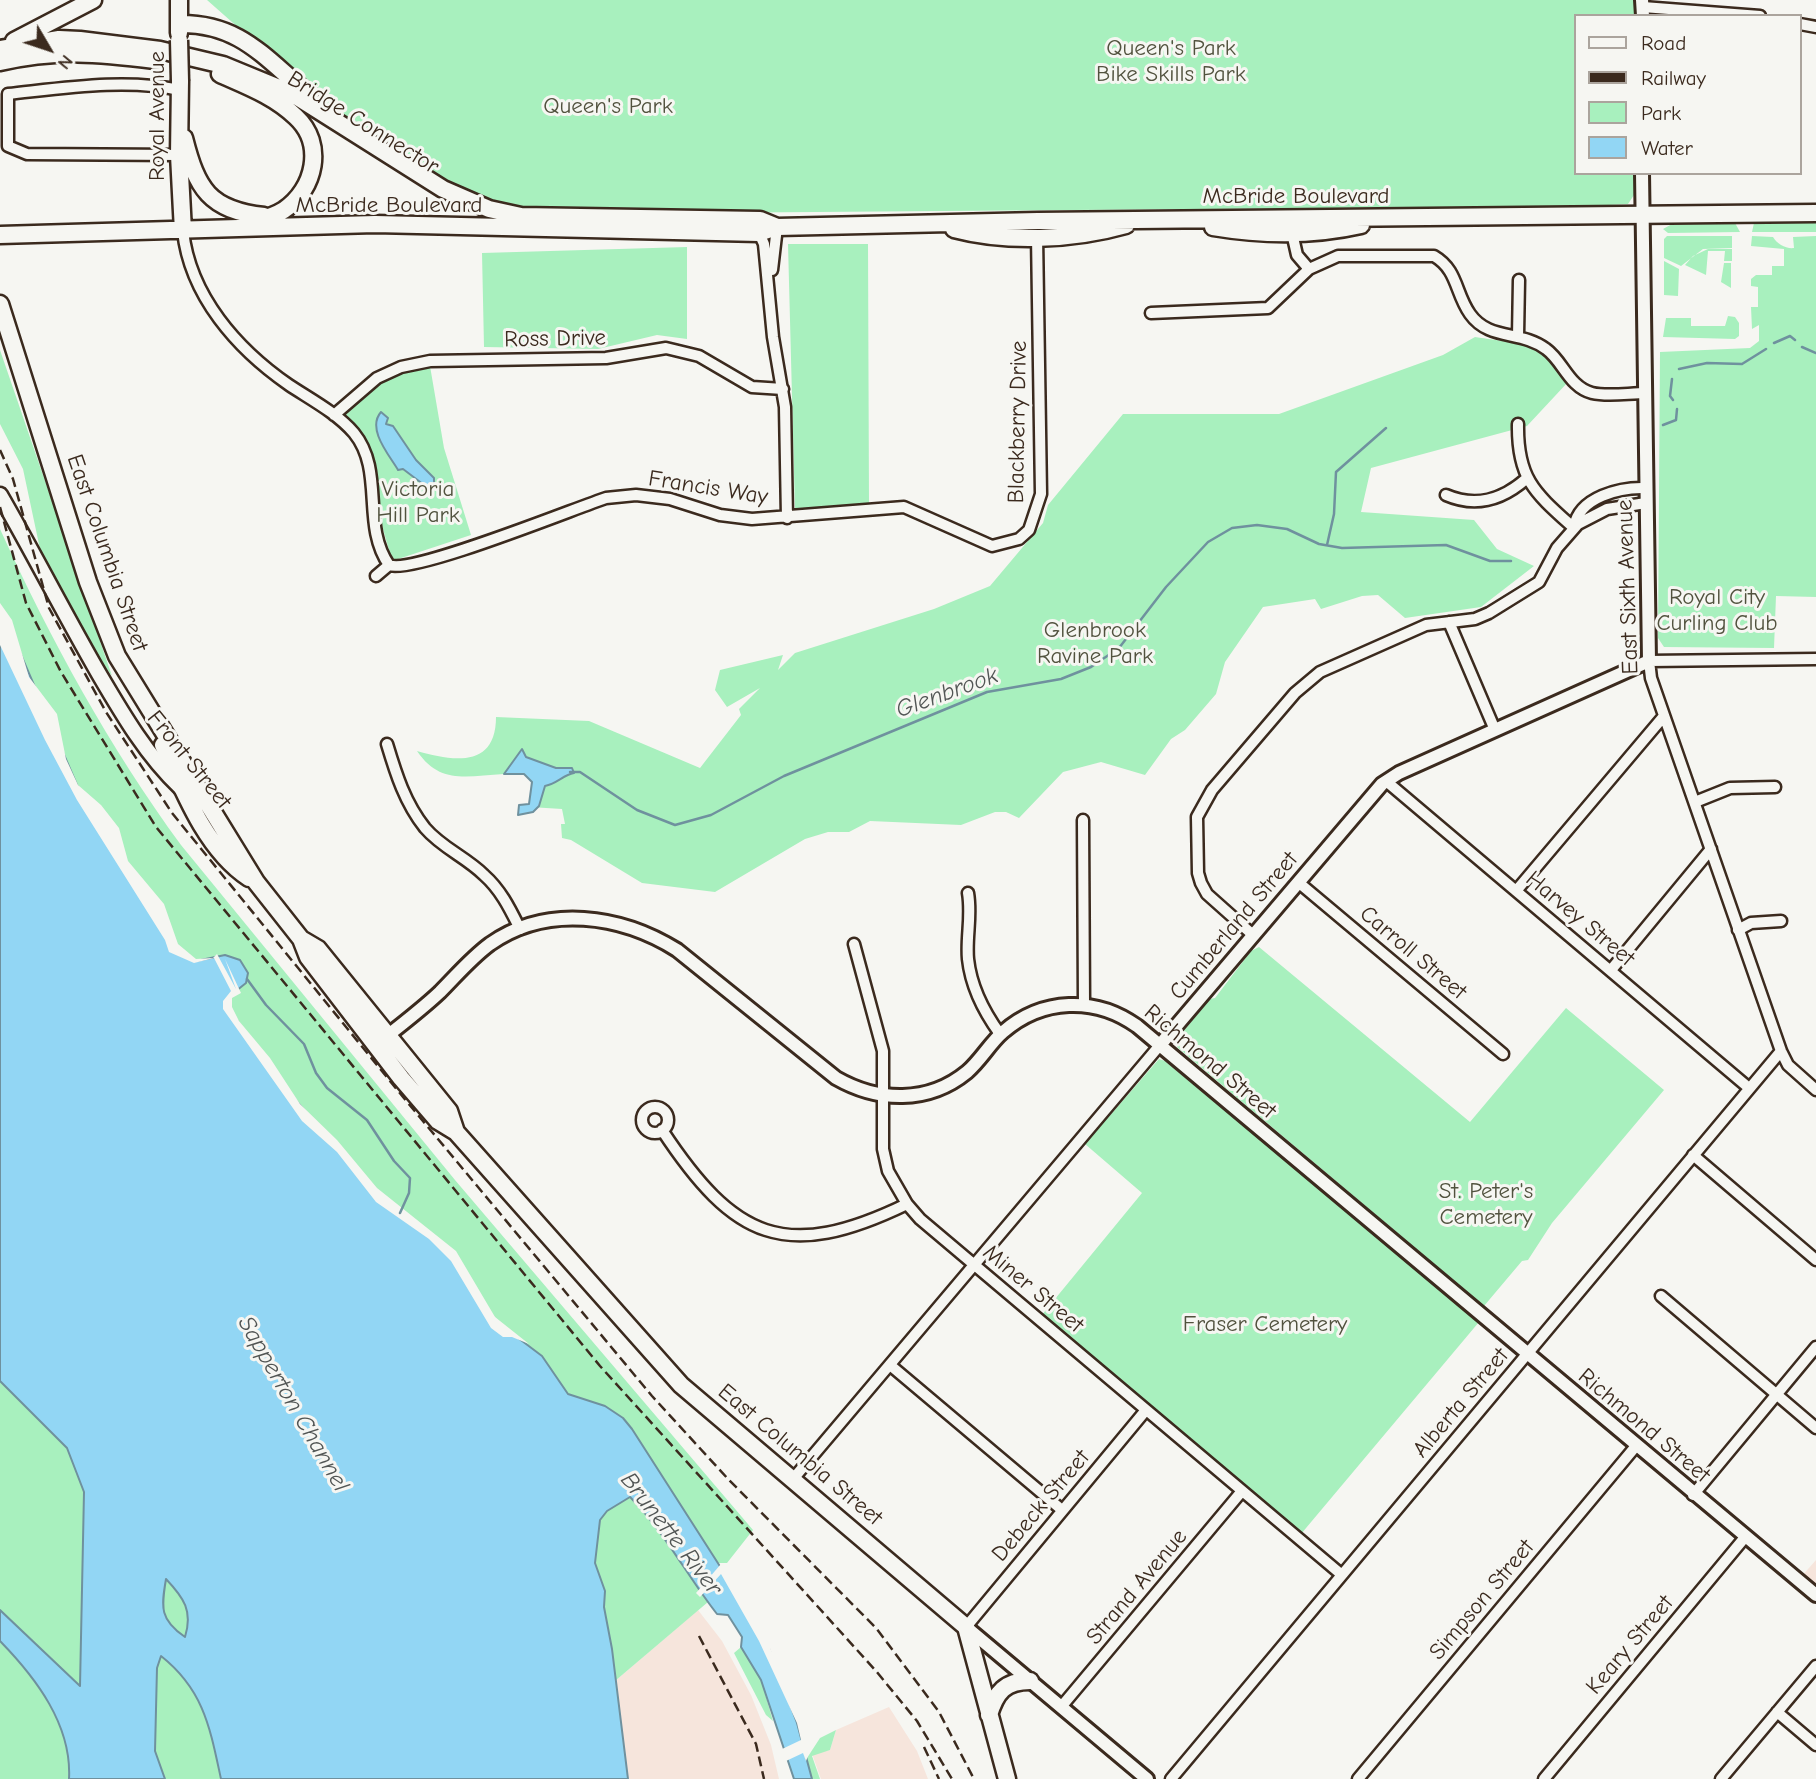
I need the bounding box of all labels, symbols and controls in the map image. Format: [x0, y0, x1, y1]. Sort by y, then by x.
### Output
north arrow [14, 14, 84, 84]
legend [1574, 14, 1802, 175]
text: Road [1641, 31, 1686, 55]
park label: Queen's Park Bike Skills Park [1096, 34, 1246, 88]
text: N [53, 50, 78, 74]
street label: Royal Avenue [143, 51, 171, 181]
street label: Bridge Connector [282, 65, 444, 181]
text: Railway [1641, 66, 1706, 90]
park label: Queen's Park [543, 92, 673, 120]
text: Park [1641, 101, 1681, 125]
text: Water [1641, 136, 1693, 160]
street label: McBride Boulevard [1203, 182, 1389, 210]
street label: McBride Boulevard [296, 191, 482, 219]
street label: Ross Drive [504, 324, 606, 354]
street label: Blackberry Drive [1003, 340, 1033, 504]
street label: East Columbia Street [60, 451, 154, 655]
street label: Francis Way [646, 465, 770, 511]
park label: Victoria Hill Park [376, 475, 460, 529]
street label: East Sixth Avenue [1611, 499, 1645, 675]
park label: Royal City Curling Club [1656, 583, 1778, 637]
park label: Glenbrook Ravine Park [1037, 616, 1153, 670]
water label: Glenbrook [892, 661, 1002, 725]
street label: Front Street [141, 705, 237, 815]
street label: Cumberland Street [1164, 846, 1304, 1006]
street label: Harvey Street [1520, 865, 1640, 973]
street label: Carroll Street [1354, 900, 1472, 1006]
street label: Richmond Street [1138, 999, 1282, 1125]
park label: St. Peter's Cemetery [1439, 1177, 1533, 1231]
street label: Miner Street [977, 1239, 1089, 1339]
park label: Fraser Cemetery [1183, 1310, 1347, 1338]
water label: Sapperton Channel [231, 1311, 355, 1497]
street label: Alberta Street [1407, 1343, 1515, 1463]
street label: Richmond Street [1572, 1363, 1716, 1489]
street label: East Columbia Street [712, 1378, 888, 1532]
street label: Debeck Street [986, 1445, 1096, 1567]
water label: Brunette River [614, 1467, 728, 1601]
street label: Strand Avenue [1081, 1524, 1193, 1650]
street label: Simpson Street [1424, 1534, 1540, 1666]
street label: Keary Street [1581, 1590, 1679, 1700]

